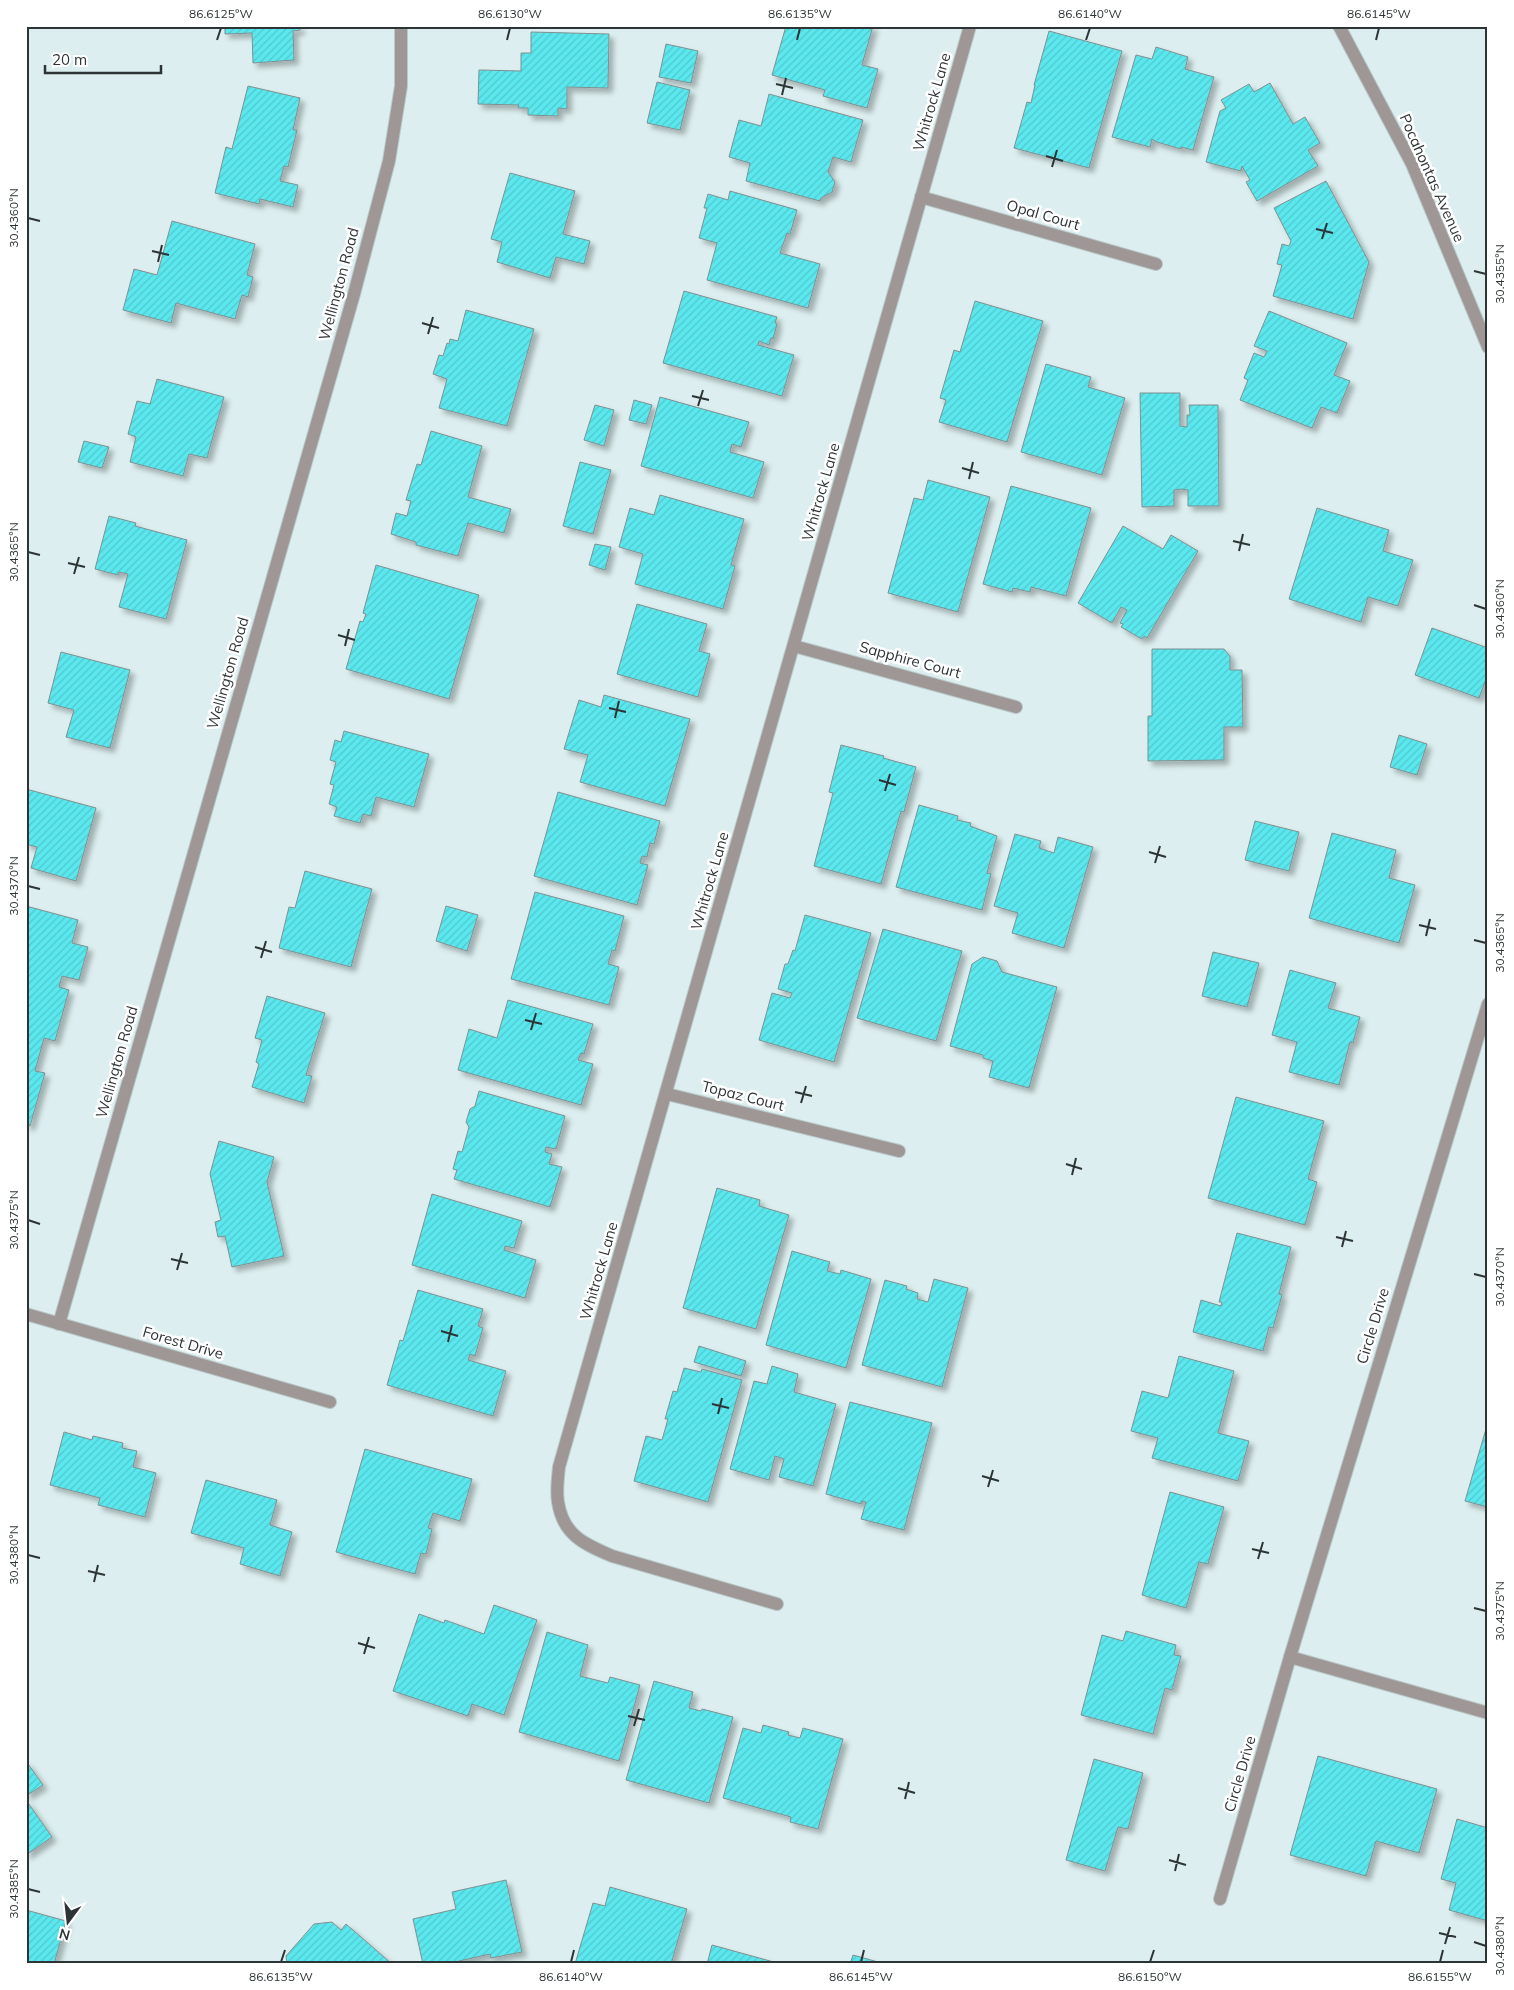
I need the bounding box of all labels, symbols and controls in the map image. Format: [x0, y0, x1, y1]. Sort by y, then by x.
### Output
text: 86.6125°W [189, 6, 253, 21]
text: 86.6130°W [478, 6, 542, 21]
text: 86.6135°W [768, 6, 832, 21]
text: 86.6140°W [1058, 6, 1122, 21]
text: 86.6145°W [1347, 6, 1411, 21]
scale bar [45, 42, 161, 74]
text: 20 m [52, 50, 87, 69]
street label: Whitrock Lane [908, 51, 955, 153]
street label: Pocahontas Avenue [1396, 111, 1469, 245]
text: 30.4360°N [6, 188, 21, 248]
street label: Opal Court [1004, 195, 1082, 234]
street label: Wellington Road [314, 226, 363, 342]
text: 30.4355°N [1492, 244, 1507, 304]
street label: Whitrock Lane [797, 441, 844, 543]
text: 30.4365°N [6, 522, 21, 582]
text: 30.4360°N [1492, 579, 1507, 639]
street label: Wellington Road [202, 615, 253, 731]
street label: Sapphire Court [857, 637, 963, 682]
street label: Whitrock Lane [686, 830, 733, 932]
text: 30.4370°N [6, 856, 21, 916]
text: 30.4365°N [1492, 913, 1507, 973]
street label: Wellington Road [91, 1004, 142, 1120]
street label: Topaz Court [700, 1076, 786, 1115]
text: 30.4375°N [6, 1190, 21, 1250]
street label: Whitrock Lane [575, 1220, 622, 1322]
text: 30.4370°N [1492, 1247, 1507, 1307]
street label: Circle Drive [1352, 1286, 1393, 1366]
street label: Forest Drive [141, 1322, 226, 1363]
text: 30.4380°N [6, 1525, 21, 1585]
text: 30.4375°N [1492, 1581, 1507, 1641]
street label: Circle Drive [1220, 1734, 1259, 1814]
text: 30.4385°N [6, 1859, 21, 1919]
north arrow [42, 1898, 92, 1948]
text: 30.4380°N [1492, 1916, 1507, 1976]
text: N [57, 1924, 72, 1945]
text: 86.6135°W [249, 1969, 313, 1984]
text: 86.6140°W [539, 1969, 603, 1984]
text: 86.6145°W [829, 1969, 893, 1984]
text: 86.6150°W [1118, 1969, 1182, 1984]
text: 86.6155°W [1408, 1969, 1472, 1984]

